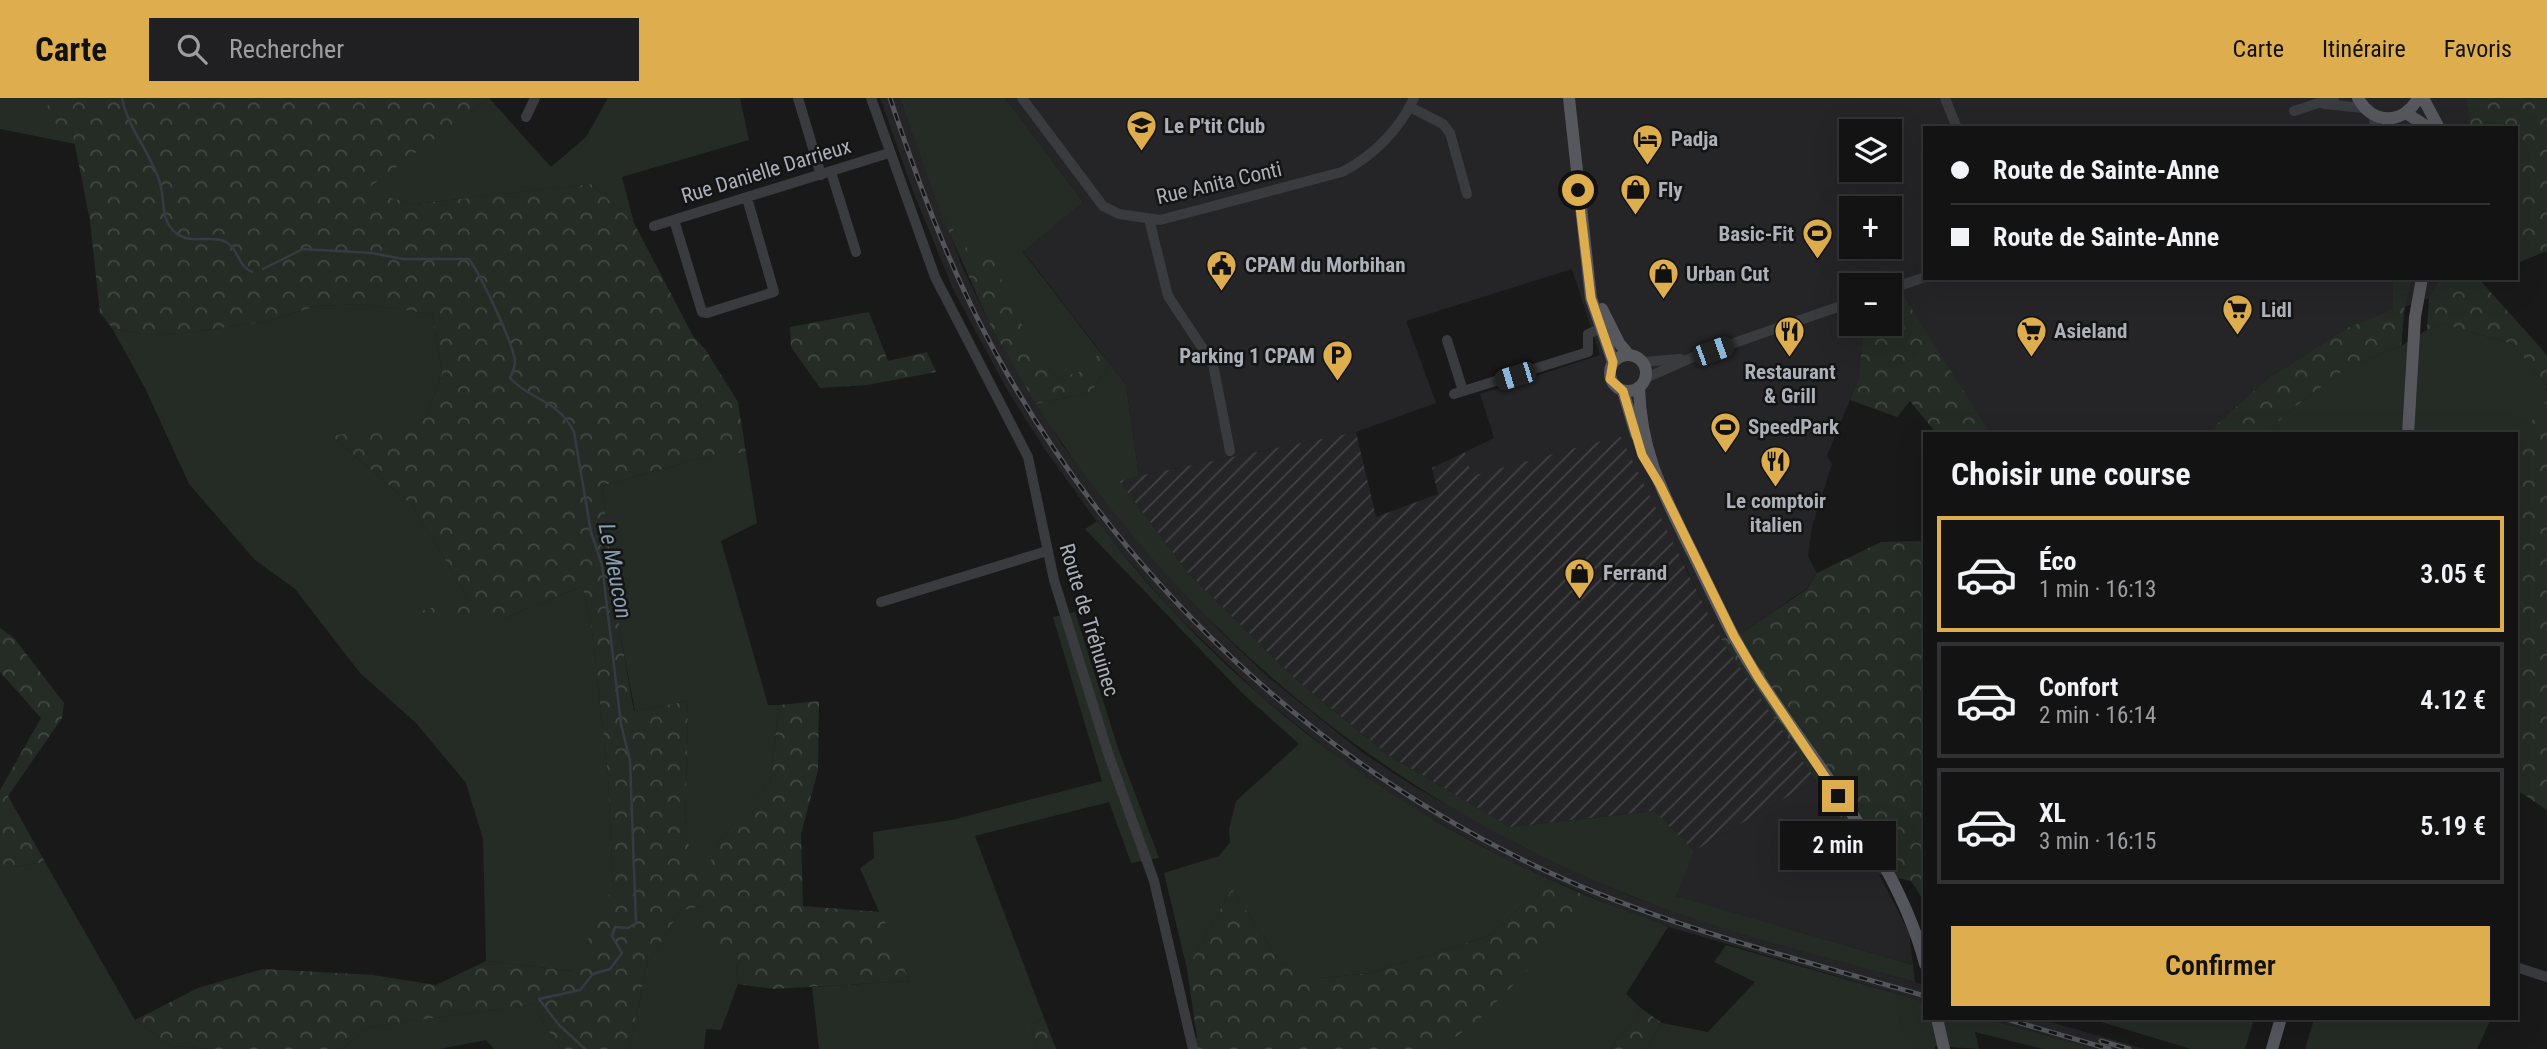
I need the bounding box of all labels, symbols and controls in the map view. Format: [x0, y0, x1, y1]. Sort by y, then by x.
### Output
search box [149, 18, 639, 81]
text: Carte [35, 30, 107, 69]
icon: search [173, 30, 211, 68]
text: Rechercher [229, 34, 344, 64]
text: Carte [2233, 35, 2284, 63]
text: Itinéraire [2322, 35, 2406, 63]
text: Favoris [2444, 35, 2512, 63]
school or university icon: Le P'tit Club [1124, 109, 1158, 153]
place label: Le P'tit Club [1164, 114, 1265, 138]
map controls [1839, 119, 1902, 336]
button: layers [1839, 119, 1902, 182]
hotel icon: Padja [1631, 122, 1665, 166]
place label: Padja [1671, 127, 1718, 151]
street label: Rue Danielle Darrieux [678, 134, 854, 208]
text: Route de Sainte-Anne [1993, 155, 2219, 185]
street label: Rue Anita Conti [1154, 157, 1284, 209]
shop icon: Fly [1618, 173, 1652, 217]
route start [1562, 174, 1594, 206]
place label: Fly [1658, 178, 1683, 202]
button: + [1839, 196, 1902, 259]
sports icon: Basic-Fit [1800, 217, 1834, 261]
place label: Basic-Fit [1719, 222, 1794, 246]
text: Route de Sainte-Anne [1993, 222, 2219, 252]
public building icon: CPAM du Morbihan [1205, 248, 1239, 292]
place label: CPAM du Morbihan [1245, 253, 1406, 277]
shop icon: Urban Cut [1646, 257, 1680, 301]
place label: Urban Cut [1686, 262, 1769, 286]
button: − [1839, 273, 1902, 336]
supermarket icon: Lidl [2221, 293, 2255, 337]
place label: Lidl [2261, 298, 2292, 322]
supermarket icon: Asieland [2014, 314, 2048, 358]
restaurant icon: Restaurant & Grill [1773, 315, 1807, 359]
place label: Asieland [2054, 319, 2127, 343]
car [1690, 334, 1737, 368]
parking icon: Parking 1 CPAM [1321, 339, 1355, 383]
place label: Parking 1 CPAM [1179, 344, 1315, 368]
car [1492, 360, 1539, 392]
place label: Restaurant & Grill [1744, 360, 1836, 408]
sports icon: SpeedPark [1708, 410, 1742, 454]
place label: SpeedPark [1748, 415, 1840, 439]
restaurant icon: Le comptoir italien [1759, 444, 1793, 488]
text: Choisir une course [1951, 455, 2191, 493]
place label: Le comptoir italien [1726, 489, 1826, 537]
water label: Le Meucon [593, 521, 637, 621]
street label: Route de Tréhuinec [1054, 541, 1124, 699]
icon: car [1955, 543, 2018, 606]
text: Éco [2039, 546, 2076, 576]
shop icon: Ferrand [1563, 556, 1597, 600]
text: 3.05 € [2420, 559, 2486, 589]
place label: Ferrand [1603, 561, 1667, 585]
text: 1 min · 16:13 [2039, 576, 2156, 603]
icon: car [1955, 669, 2018, 732]
text: Confort [2039, 672, 2118, 702]
text: 4.12 € [2420, 685, 2486, 715]
text: 2 min · 16:14 [2039, 702, 2156, 729]
route end [1822, 780, 1854, 812]
icon: car [1955, 795, 2018, 858]
text: XL [2039, 798, 2066, 828]
text: 5.19 € [2420, 811, 2486, 841]
callout: 2 min [1780, 820, 1896, 870]
text: 3 min · 16:15 [2039, 828, 2156, 855]
text: 2 min [1813, 832, 1863, 859]
button: Confirmer [1951, 926, 2490, 1006]

